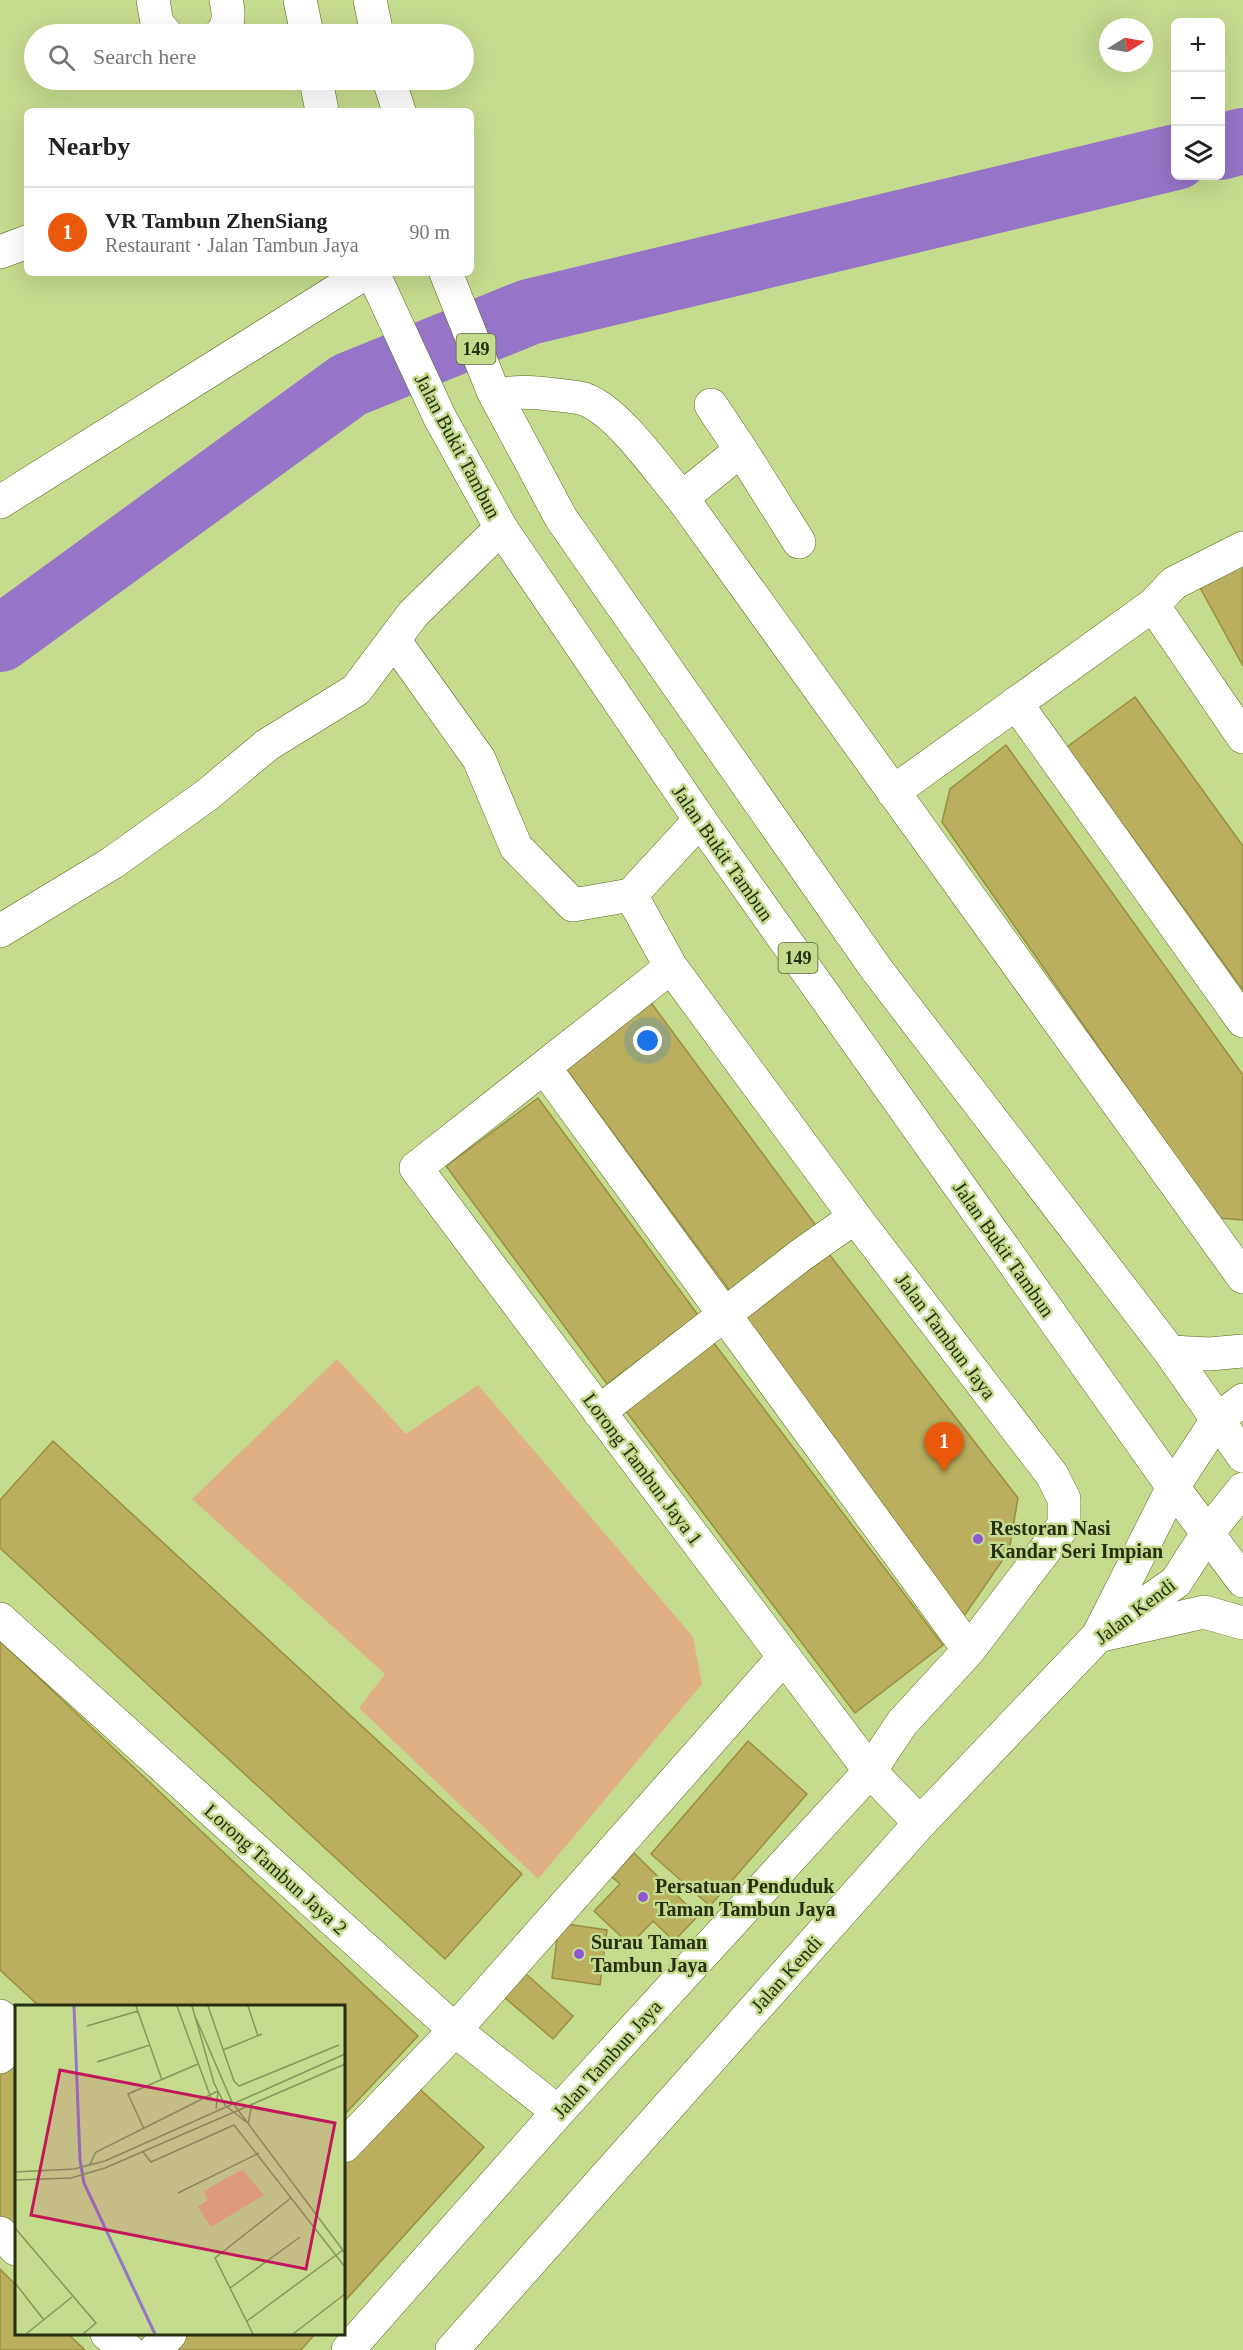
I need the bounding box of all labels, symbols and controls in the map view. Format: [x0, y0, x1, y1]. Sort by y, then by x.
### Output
north arrow [1099, 18, 1153, 72]
map controls [1171, 18, 1225, 180]
button: + [1171, 18, 1225, 72]
search box [24, 24, 474, 90]
icon: search [45, 41, 78, 74]
text: Search here [93, 44, 196, 69]
button: − [1171, 72, 1225, 126]
button: layers [1171, 126, 1225, 180]
text: Nearby [48, 132, 130, 161]
text: VR Tambun ZhenSiang [105, 208, 328, 233]
text: 1 [63, 221, 73, 243]
text: 90 m [409, 221, 450, 243]
text: Restaurant · Jalan Tambun Jaya [105, 234, 359, 256]
road number: 149 [456, 334, 496, 364]
street label: Jalan Bukit Tambun [411, 370, 505, 522]
street label: Jalan Bukit Tambun [668, 781, 778, 925]
road number: 149 [778, 943, 818, 973]
your location [633, 1026, 662, 1055]
street label: Jalan Bukit Tambun [949, 1177, 1059, 1321]
street label: Jalan Tambun Jaya [891, 1269, 1000, 1404]
street label: Lorong Tambun Jaya 1 [578, 1389, 707, 1550]
pin: 1 [924, 1422, 964, 1472]
place label: Restoran Nasi Kandar Seri Impian [990, 1517, 1163, 1563]
marker: Restoran Nasi Kandar Seri Impian [971, 1532, 985, 1546]
street label: Jalan Kendi [1090, 1573, 1180, 1648]
street label: Lorong Tambun Jaya 2 [199, 1799, 352, 1940]
place label: Persatuan Penduduk Taman Tambun Jaya [655, 1875, 835, 1921]
marker: Persatuan Penduduk Taman Tambun Jaya [636, 1890, 650, 1904]
place label: Surau Taman Tambun Jaya [591, 1931, 708, 1977]
street label: Jalan Kendi [746, 1931, 826, 2017]
marker: Surau Taman Tambun Jaya [572, 1947, 586, 1961]
street label: Jalan Tambun Jaya [548, 1995, 667, 2123]
inset map [15, 2005, 345, 2335]

